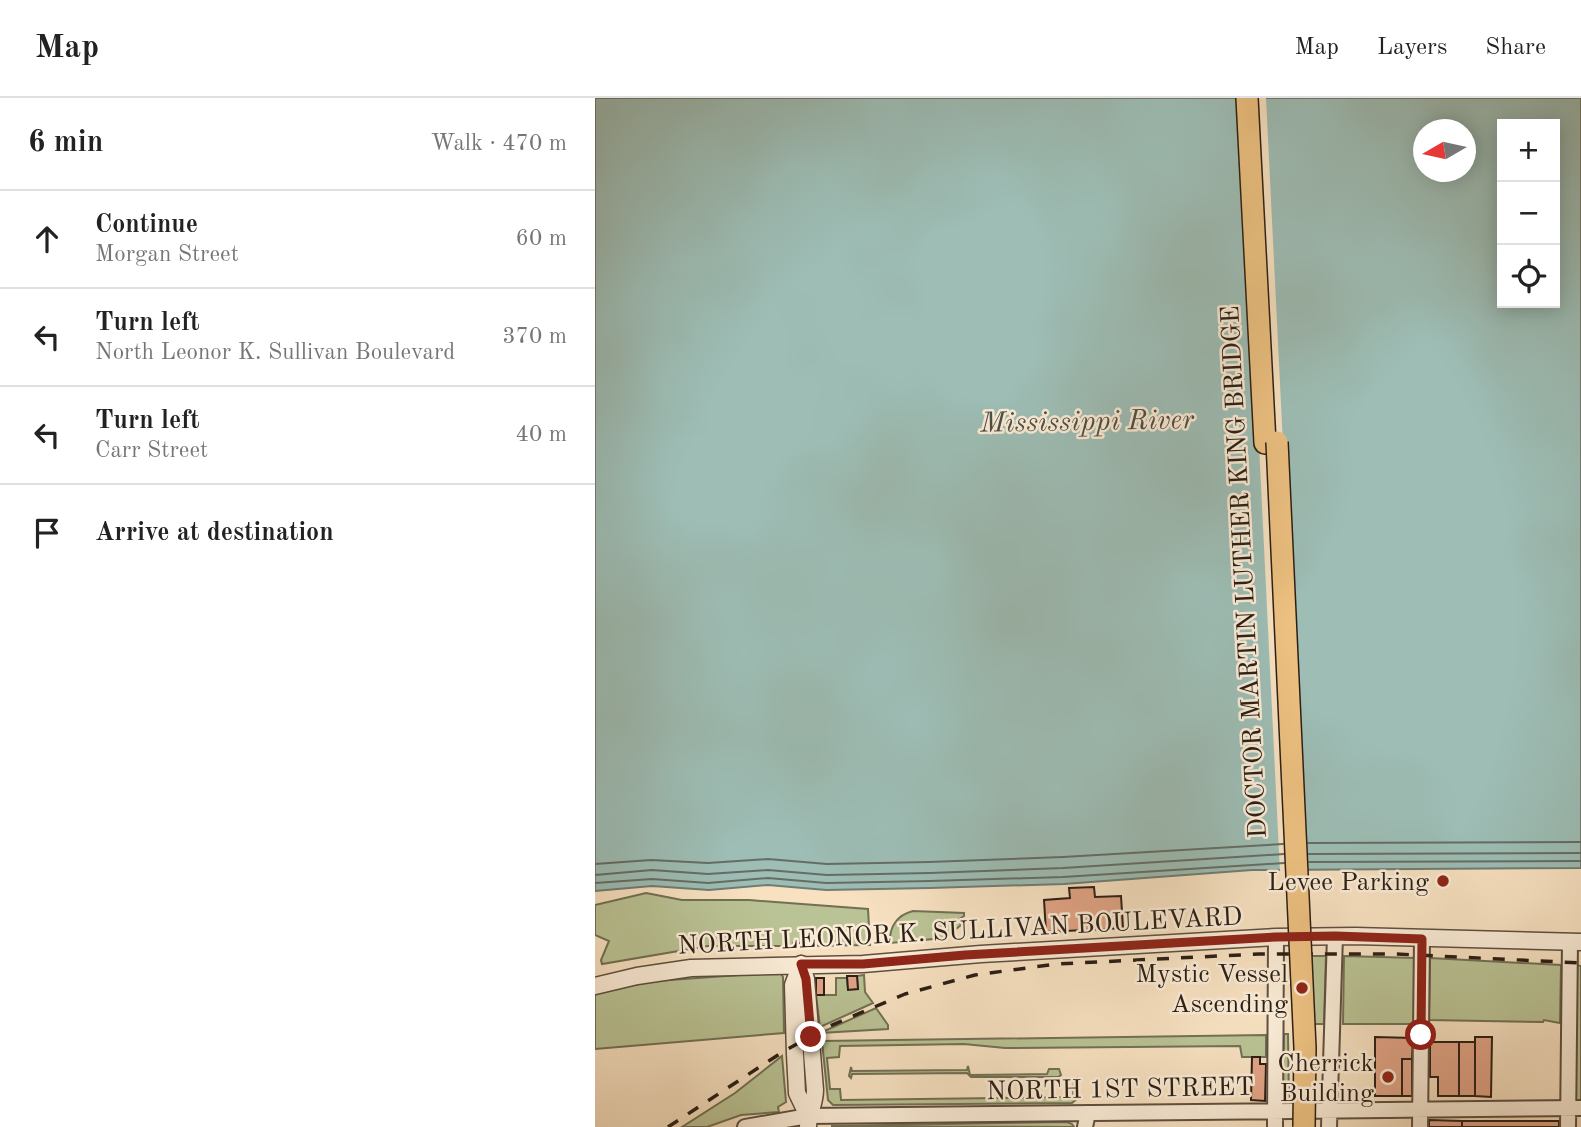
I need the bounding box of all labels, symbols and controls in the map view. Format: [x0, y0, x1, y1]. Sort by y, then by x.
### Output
text: Map [35, 32, 99, 65]
text: Map [1295, 36, 1339, 60]
text: Layers [1377, 36, 1447, 60]
text: Share [1485, 36, 1546, 60]
north arrow [1413, 119, 1476, 182]
map controls [1497, 119, 1560, 308]
button: + [1497, 119, 1560, 182]
text: 6 min [28, 128, 103, 158]
text: Walk · 470 m [431, 132, 567, 155]
button: − [1497, 182, 1560, 245]
text: Continue [95, 212, 198, 238]
icon: ahead [28, 220, 66, 258]
text: 60 m [516, 227, 567, 250]
text: Morgan Street [95, 243, 239, 266]
button: locate [1497, 245, 1560, 308]
street label: DOCTOR MARTIN LUTHER KING BRIDGE [1218, 305, 1272, 839]
text: Turn left [95, 310, 200, 336]
icon: left [28, 318, 66, 356]
text: 370 m [502, 325, 567, 348]
text: North Leonor K. Sullivan Boulevard [95, 341, 455, 364]
water label: Mississippi River [979, 407, 1195, 439]
text: Turn left [95, 408, 200, 434]
icon: left [28, 416, 66, 454]
text: 40 m [516, 423, 567, 446]
text: Carr Street [95, 439, 208, 462]
icon: arrive [28, 514, 66, 552]
text: Arrive at destination [95, 520, 334, 546]
place label: Levee Parking [1267, 870, 1429, 896]
marker: Levee Parking [1435, 873, 1451, 889]
street label: NORTH LEONOR K. SULLIVAN BOULEVARD [677, 904, 1243, 960]
place label: Mystic Vessel Ascending [1135, 962, 1288, 1018]
marker: Mystic Vessel Ascending [1294, 980, 1310, 996]
route start [1405, 1019, 1436, 1050]
route end [795, 1021, 826, 1052]
place label: Cherrick Building [1277, 1051, 1374, 1107]
marker: Cherrick Building [1380, 1069, 1396, 1085]
street label: NORTH 1ST STREET [986, 1075, 1254, 1105]

